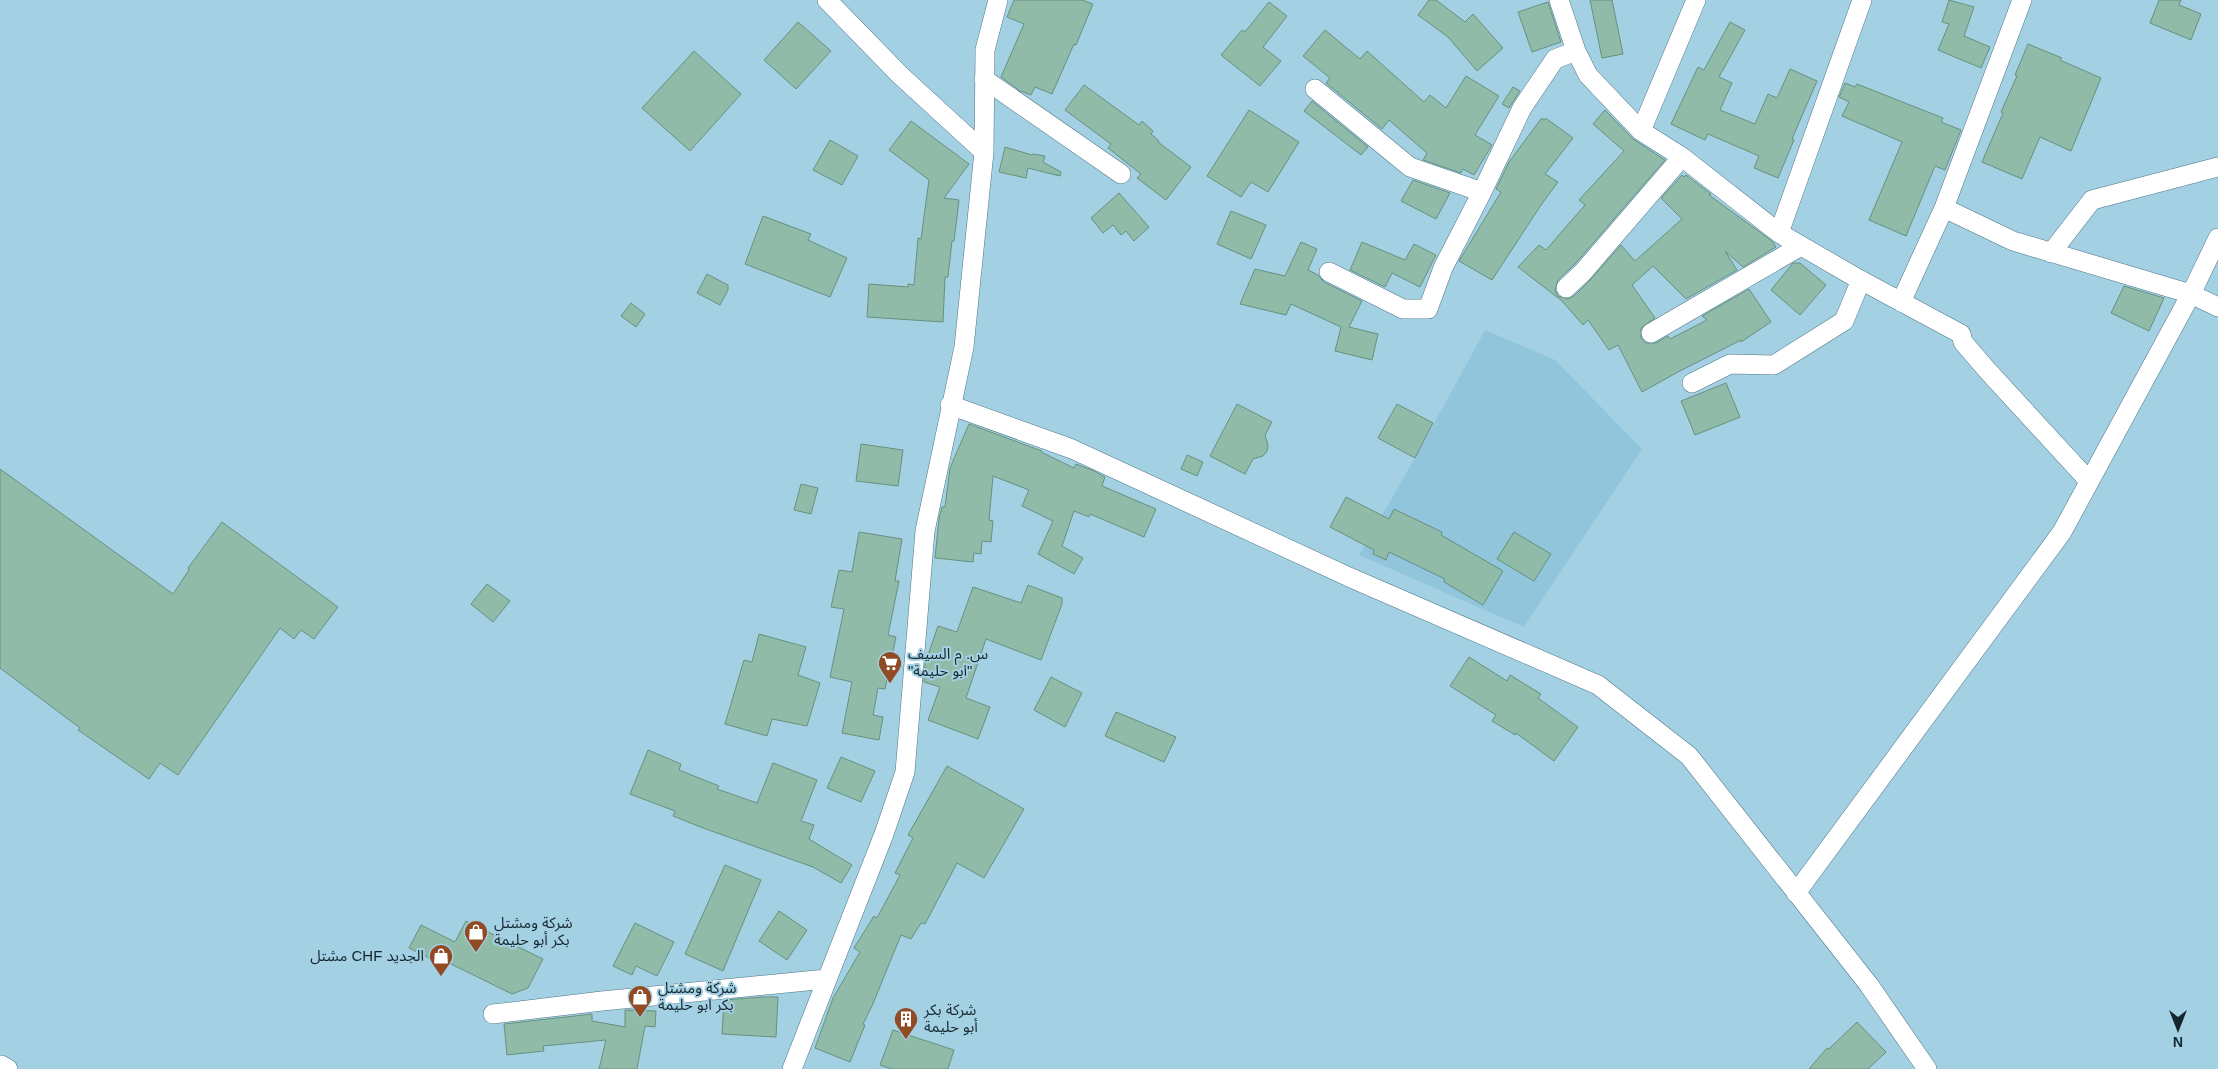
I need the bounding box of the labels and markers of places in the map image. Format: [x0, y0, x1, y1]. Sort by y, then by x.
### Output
place label: س. م السيف "ابو حليمة" [908, 645, 988, 680]
supermarket icon: س. م السيف "ابو حليمة" [877, 650, 903, 684]
place label: شركة ومشتل بكر أبو حليمة [494, 914, 573, 949]
shop icon: شركة ومشتل بكر أبو حليمة [463, 919, 489, 953]
shop icon: مشتل CHF الجديد [428, 943, 454, 977]
place label: مشتل CHF الجديد [310, 947, 424, 965]
place label: شركة ومشتل بكر ابو حليمة [658, 979, 737, 1014]
shop icon: شركة ومشتل بكر ابو حليمة [627, 984, 653, 1018]
place label: شركة بكر أبو حليمة [923, 1001, 978, 1036]
building icon: شركة بكر أبو حليمة [893, 1006, 919, 1040]

